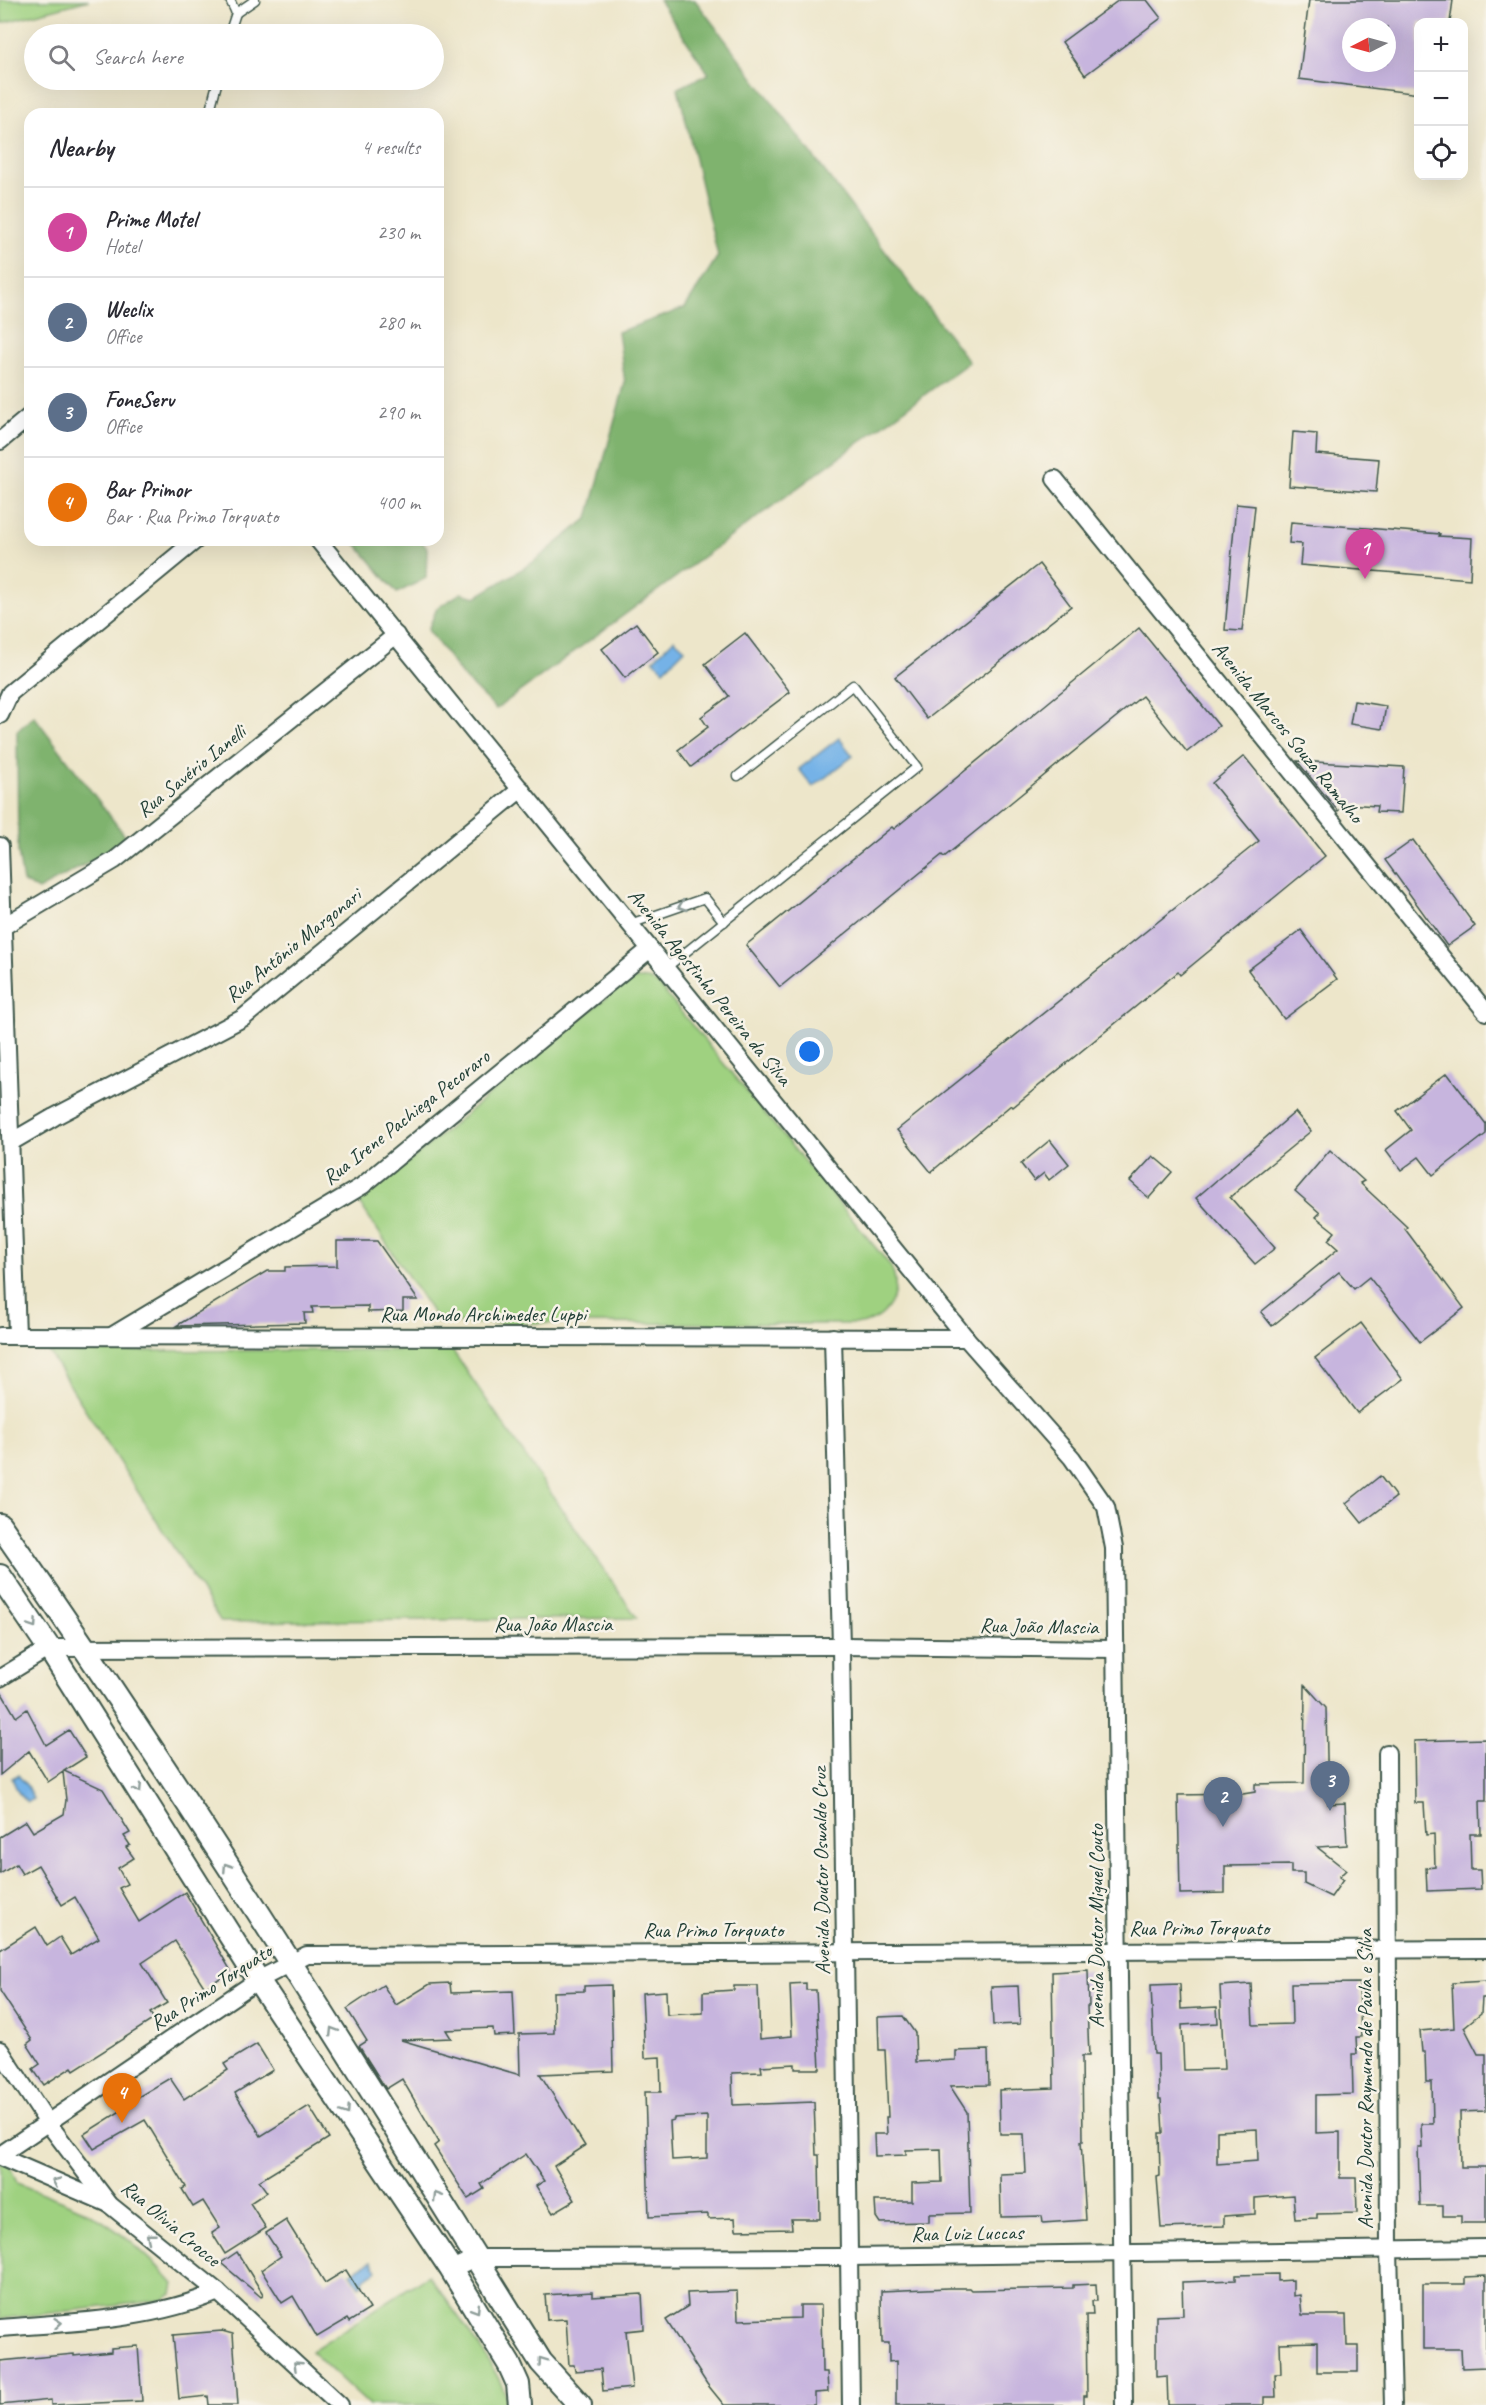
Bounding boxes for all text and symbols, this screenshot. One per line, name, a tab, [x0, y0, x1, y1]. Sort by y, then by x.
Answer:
north arrow	[1342, 18, 1396, 72]
map controls	[1414, 18, 1468, 180]
button: +	[1414, 18, 1468, 72]
search box	[24, 24, 444, 90]
icon: search	[45, 41, 78, 74]
text: Search here	[93, 43, 183, 71]
button: −	[1414, 72, 1468, 126]
button: locate	[1414, 126, 1468, 180]
text: Nearby	[48, 131, 113, 164]
text: 4 results	[361, 135, 420, 160]
text: Prime Motel	[105, 206, 197, 234]
text: 1	[63, 220, 72, 245]
text: 230 m	[377, 220, 420, 245]
text: Hotel	[105, 234, 140, 259]
text: Weclix	[105, 296, 152, 324]
text: 2	[63, 310, 72, 335]
text: 280 m	[377, 310, 420, 335]
text: Office	[105, 324, 142, 349]
text: FoneServ	[105, 386, 174, 414]
text: 3	[63, 400, 72, 425]
text: 290 m	[377, 400, 420, 425]
text: Office	[105, 414, 142, 439]
text: Bar Primor	[105, 476, 190, 504]
text: 4	[63, 490, 72, 515]
text: 400 m	[377, 490, 420, 515]
text: Bar · Rua Primo Torquato	[105, 504, 278, 529]
pin: 1	[1346, 530, 1384, 579]
street label: Avenida Marcos Souza Ramalho	[1207, 636, 1371, 830]
street label: Rua Savério Ianelli	[131, 717, 253, 823]
street label: Rua Antônio Margonari	[220, 880, 369, 1008]
street label: Avenida Agostinho Pereira da Silva	[622, 883, 799, 1092]
one-way arrow	[677, 899, 688, 912]
your location	[795, 1037, 824, 1066]
street label: Rua Irene Pachiega Pecoraro	[317, 1043, 496, 1190]
street label: Rua Mondo Archimedes Luppi	[380, 1301, 589, 1327]
street label: Rua João Mascia	[494, 1611, 614, 1637]
street label: Rua João Mascia	[979, 1612, 1100, 1640]
one-way arrow	[26, 1618, 37, 1629]
pin: 3	[1310, 1762, 1350, 1811]
street label: Avenida Doutor Oswaldo Cruz	[806, 1764, 836, 1975]
pin: 2	[1204, 1778, 1242, 1827]
one-way arrow	[130, 1783, 142, 1793]
street label: Avenida Doutor Miguel Couto	[1083, 1823, 1109, 2028]
one-way arrow	[223, 1863, 235, 1873]
street label: Rua Primo Torquato	[1129, 1915, 1272, 1941]
street label: Rua Primo Torquato	[643, 1917, 786, 1943]
street label: Avenida Doutor Raymundo de Paula e Silva	[1352, 1927, 1378, 2229]
street label: Rua Primo Torquato	[145, 1937, 279, 2036]
one-way arrow	[329, 2027, 340, 2038]
pin: 4	[102, 2074, 142, 2123]
one-way arrow	[338, 2105, 349, 2116]
street label: Rua Olivia Crocce	[116, 2174, 227, 2273]
one-way arrow	[51, 2177, 62, 2189]
one-way arrow	[433, 2192, 444, 2203]
street label: Rua Luiz Luccas	[911, 2219, 1025, 2247]
one-way arrow	[146, 2234, 157, 2245]
one-way arrow	[468, 2303, 479, 2314]
one-way arrow	[54, 2317, 63, 2330]
one-way arrow	[538, 2356, 549, 2367]
one-way arrow	[293, 2361, 304, 2372]

